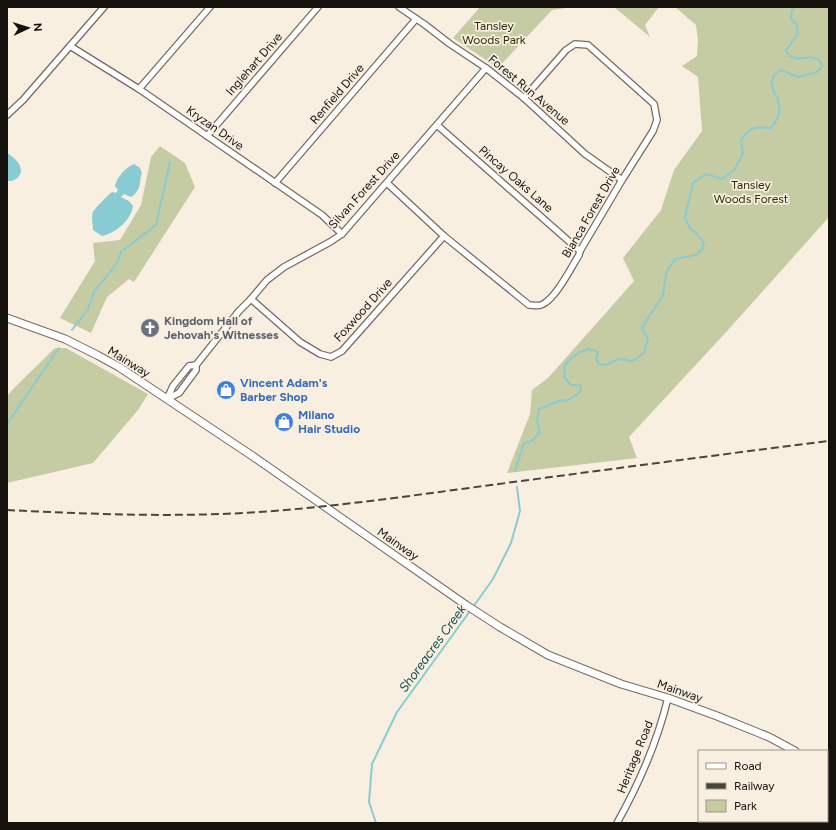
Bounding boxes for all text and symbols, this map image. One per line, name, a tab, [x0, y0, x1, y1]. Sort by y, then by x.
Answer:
north arrow	[8, 8, 48, 48]
park label: Tansley Woods Park	[462, 19, 526, 47]
text: N	[31, 23, 44, 32]
street label: Inglehart Drive	[223, 30, 285, 98]
street label: Forest Run Avenue	[486, 52, 573, 128]
street label: Renfield Drive	[307, 61, 367, 127]
street label: Kryzan Drive	[184, 103, 247, 153]
street label: Pincay Oaks Lane	[476, 143, 556, 215]
street label: Silvan Forest Drive	[325, 148, 403, 232]
street label: Bianca Forest Drive	[559, 163, 623, 260]
park label: Tansley Woods Forest	[714, 178, 789, 206]
street label: Foxwood Drive	[331, 275, 395, 344]
place label: Kingdom Hall of Jehovah's Witnesses	[164, 314, 279, 342]
church icon: Kingdom Hall of Jehovah's Witnesses	[139, 317, 161, 339]
street label: Mainway	[105, 344, 153, 381]
place label: Vincent Adam's Barber Shop	[240, 376, 328, 404]
shop icon: Vincent Adam's Barber Shop	[215, 379, 237, 401]
place label: Milano Hair Studio	[298, 408, 360, 436]
shop icon: Milano Hair Studio	[273, 411, 295, 433]
street label: Mainway	[375, 525, 422, 564]
water label: Shoreacres Creek	[396, 601, 470, 695]
street label: Mainway	[655, 677, 705, 706]
street label: Heritage Road	[614, 719, 656, 795]
legend	[698, 750, 828, 822]
text: Road	[734, 759, 762, 773]
text: Railway	[734, 779, 775, 793]
text: Park	[734, 799, 757, 813]

